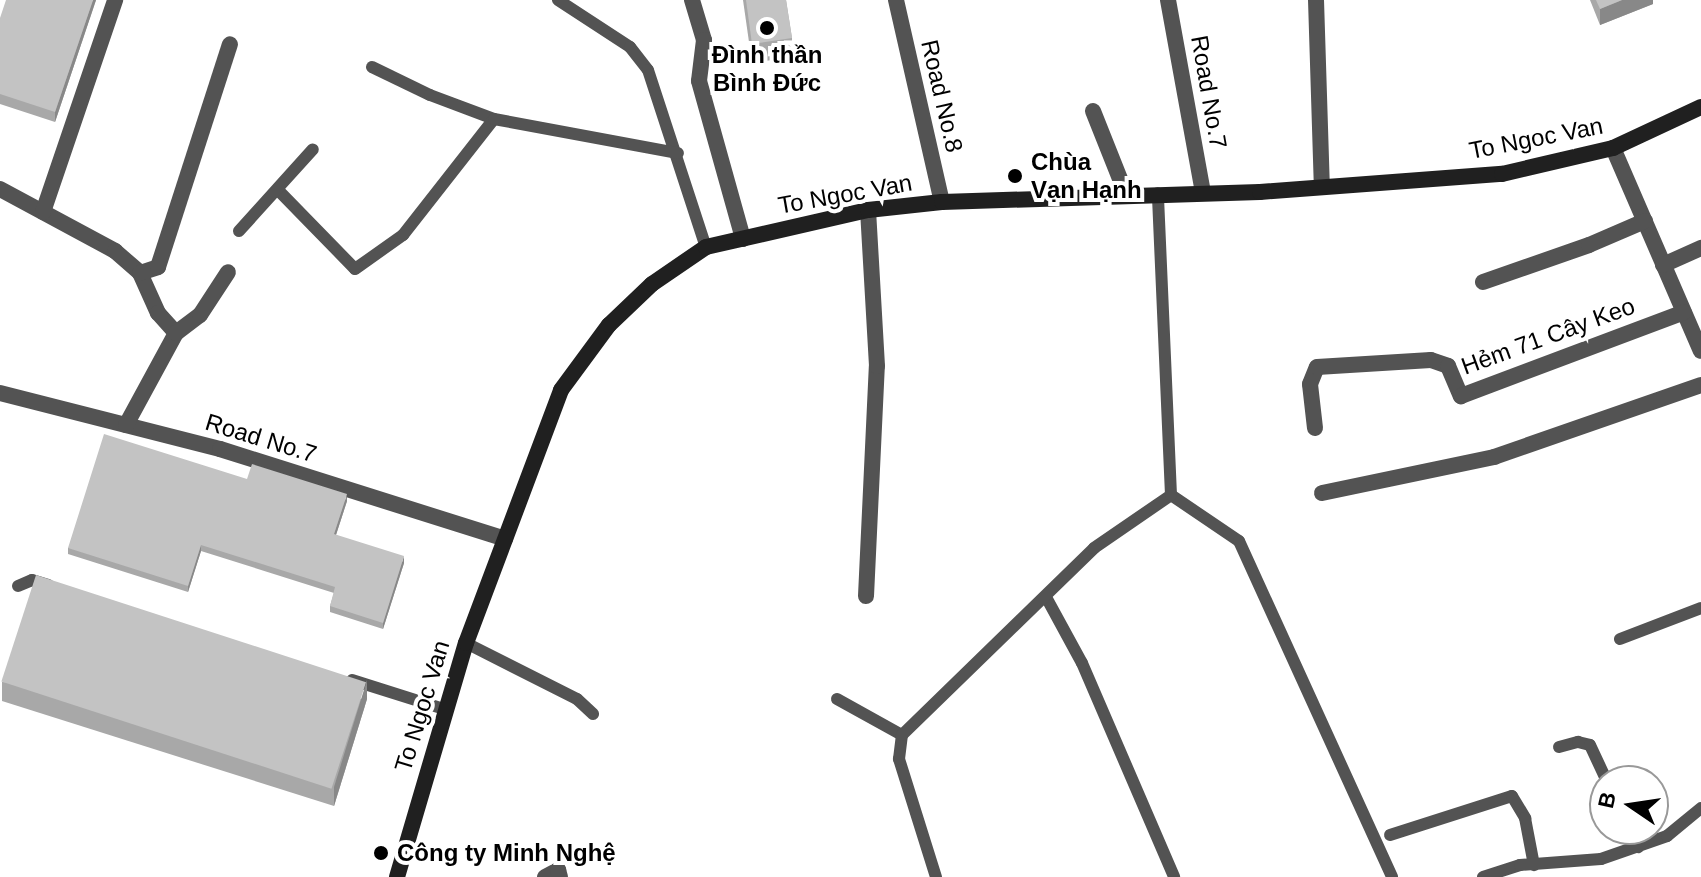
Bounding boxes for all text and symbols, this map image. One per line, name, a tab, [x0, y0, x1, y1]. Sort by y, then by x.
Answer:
marker: Đình thần Bình Đức	[758, 19, 776, 37]
street label: Road No.7	[1185, 33, 1233, 151]
street label: Road No.8	[915, 37, 969, 155]
place label: Đình thần Bình Đức	[712, 41, 822, 97]
street label: To Ngoc Van	[1467, 111, 1605, 165]
place label: Chùa Vạn Hạnh	[1031, 148, 1142, 204]
marker: Chùa Vạn Hạnh	[1006, 167, 1024, 185]
street label: To Ngoc Van	[776, 168, 914, 220]
street label: Hẻm 71 Cây Keo	[1457, 291, 1639, 381]
street label: Road No.7	[202, 407, 320, 469]
street label: To Ngoc Van	[388, 637, 456, 775]
north arrow	[1589, 765, 1669, 845]
text: B	[1593, 789, 1621, 810]
place label: Công ty Minh Nghệ	[397, 839, 616, 867]
marker: Công ty Minh Nghệ	[372, 844, 390, 862]

